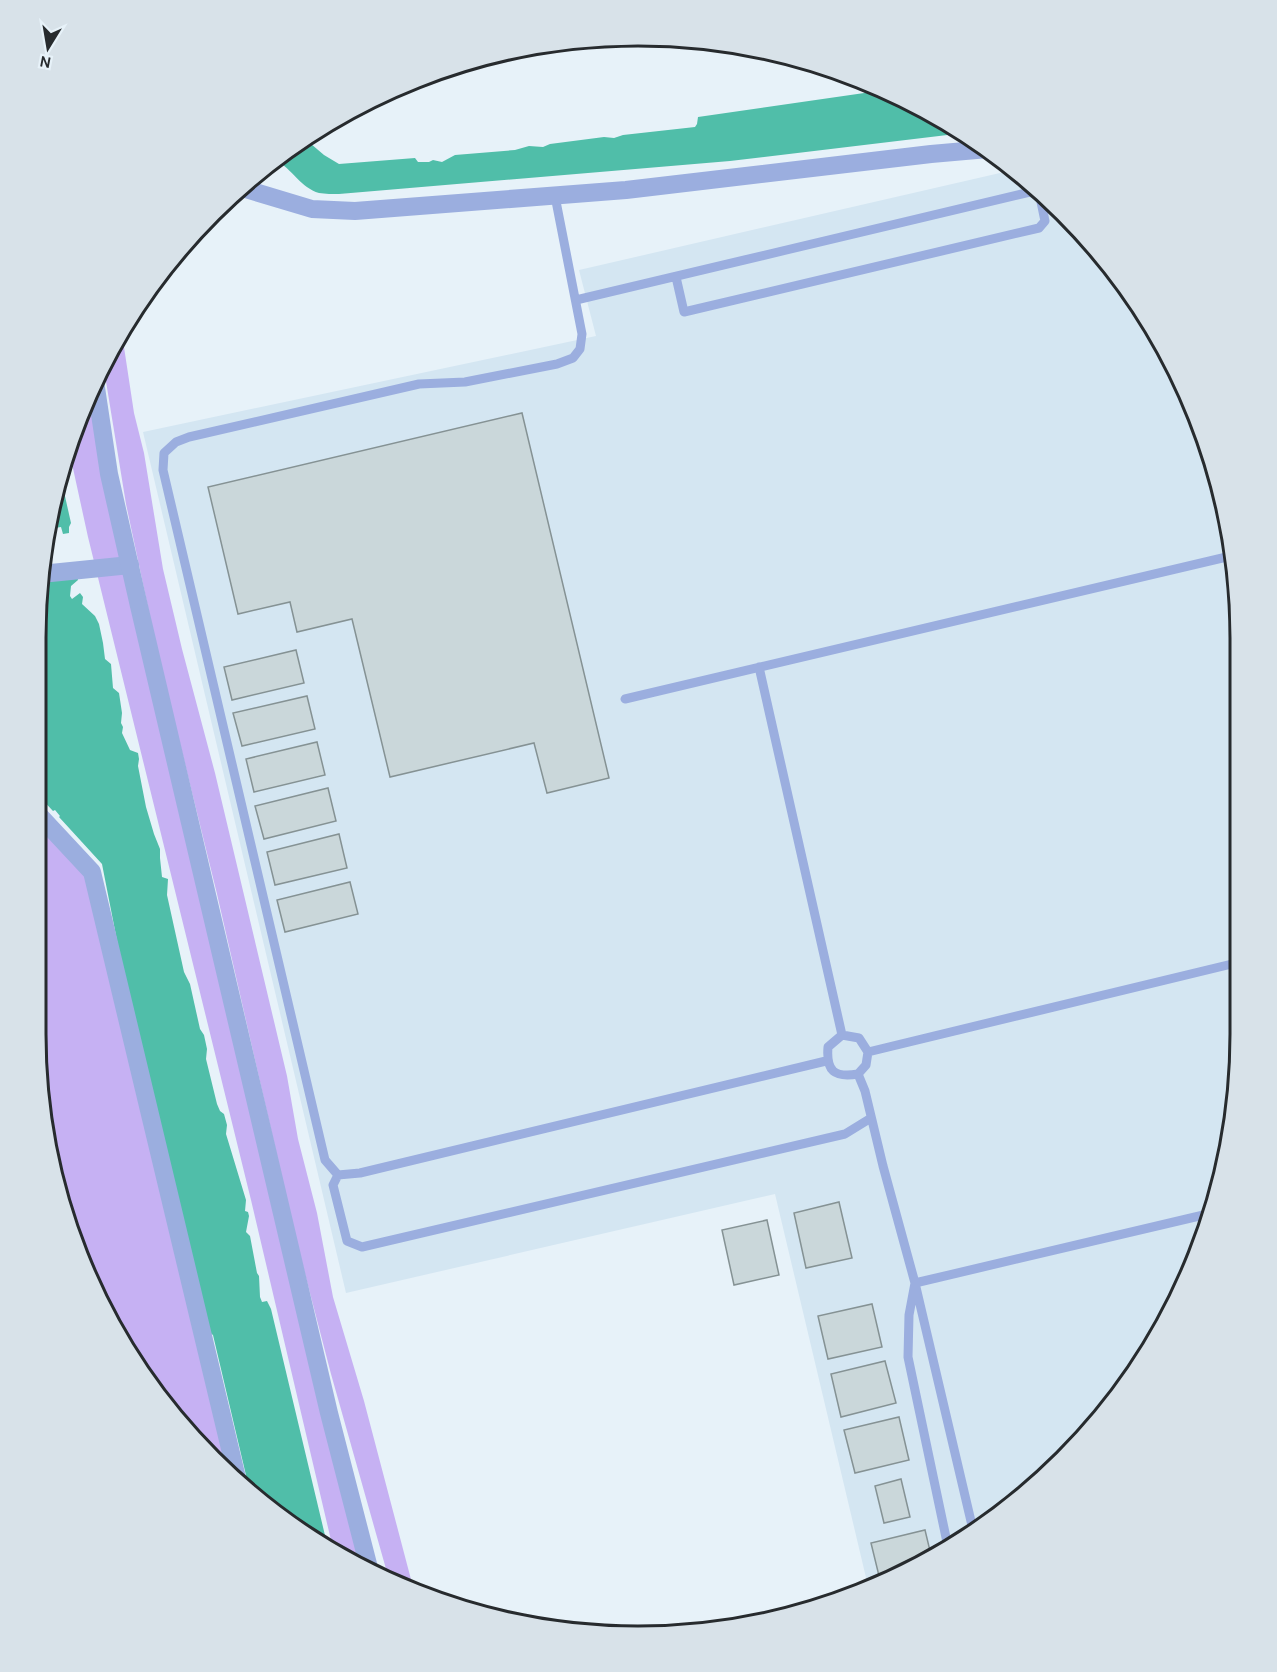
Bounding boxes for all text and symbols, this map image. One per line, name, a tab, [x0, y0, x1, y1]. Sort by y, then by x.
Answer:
north arrow	[18, 18, 78, 78]
text: N	[38, 52, 53, 73]

